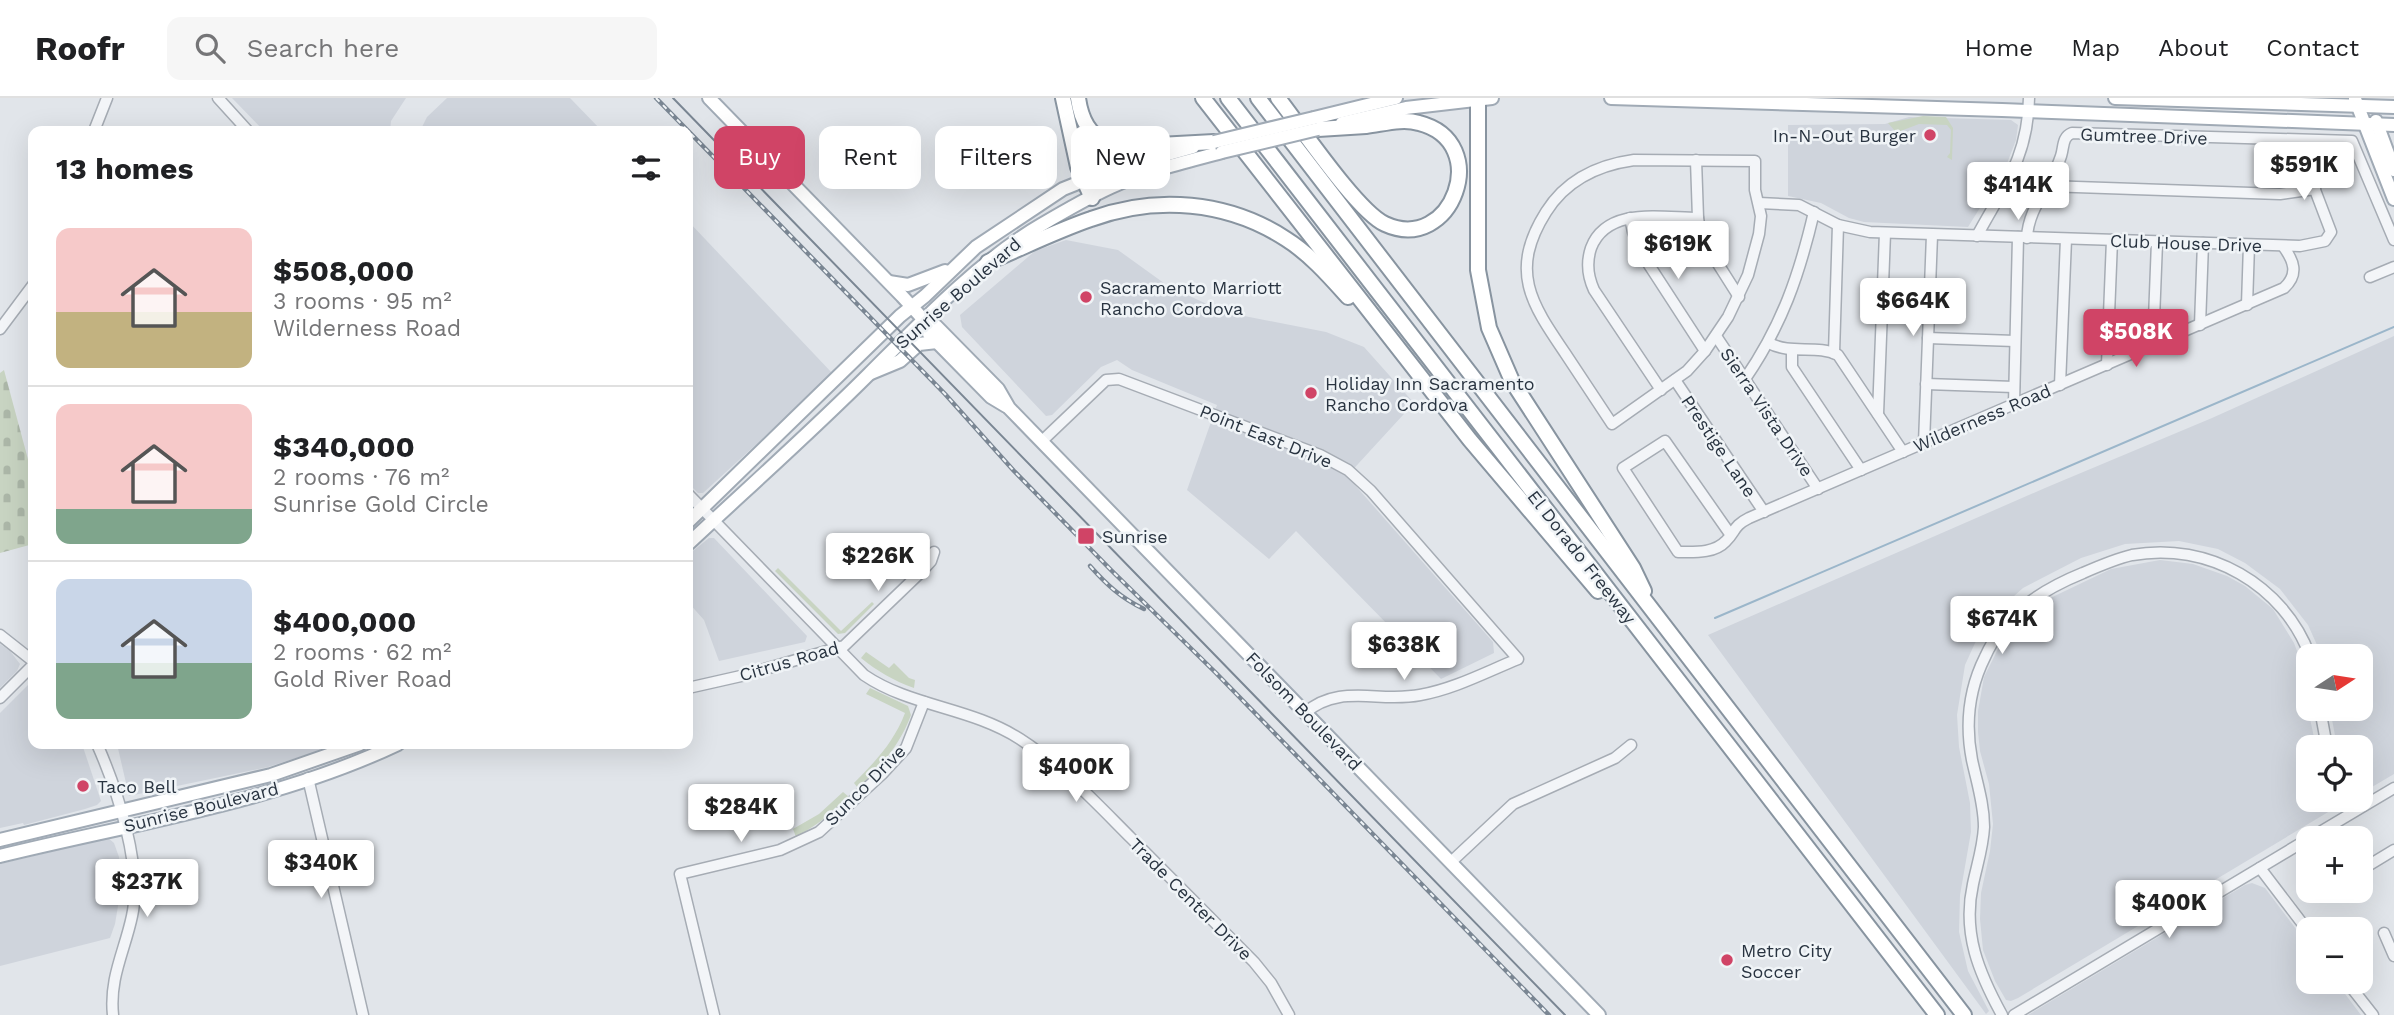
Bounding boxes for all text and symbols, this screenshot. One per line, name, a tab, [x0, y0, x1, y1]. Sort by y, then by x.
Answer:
search box	[167, 17, 657, 80]
text: Roofr	[35, 29, 125, 68]
icon: search	[191, 29, 229, 67]
text: Search here	[247, 33, 399, 63]
text: Home	[1965, 34, 2033, 62]
text: Map	[2071, 34, 2120, 62]
text: About	[2158, 34, 2228, 62]
text: Contact	[2266, 34, 2359, 62]
street label: Gumtree Drive	[2080, 123, 2208, 149]
place label: In-N-Out Burger	[1773, 125, 1916, 146]
chip: Buy	[714, 126, 805, 189]
chip: Rent	[819, 126, 921, 189]
chip: Filters	[935, 126, 1057, 189]
chip: New	[1071, 126, 1170, 189]
marker: In-N-Out Burger	[1922, 127, 1938, 143]
pin: $591K	[2255, 142, 2353, 202]
icon: filters	[627, 149, 665, 187]
text: 13 homes	[56, 151, 193, 186]
text: $591K	[2270, 151, 2338, 178]
pin: $414K	[1969, 162, 2067, 222]
text: $414K	[1983, 171, 2053, 198]
pin: $619K	[1629, 222, 1727, 281]
text: $619K	[1644, 230, 1712, 257]
street label: Club House Drive	[2110, 230, 2262, 256]
street label: Sunrise Boulevard	[891, 233, 1025, 353]
text: $508,000	[273, 253, 414, 288]
icon: home	[112, 256, 196, 340]
place label: Sacramento Marriott Rancho Cordova	[1100, 277, 1282, 319]
pin: $664K	[1864, 278, 1962, 338]
text: $664K	[1876, 287, 1950, 314]
text: 3 rooms · 95 m²	[273, 288, 452, 315]
marker: Sacramento Marriott Rancho Cordova	[1078, 289, 1094, 305]
pin: $508K	[2087, 310, 2185, 369]
text: Wilderness Road	[273, 315, 461, 342]
text: $508K	[2099, 318, 2173, 345]
street label: Sierra Vista Drive	[1716, 344, 1818, 480]
place label: Holiday Inn Sacramento Rancho Cordova	[1325, 373, 1535, 415]
street label: Wilderness Road	[1910, 380, 2054, 456]
marker: Holiday Inn Sacramento Rancho Cordova	[1303, 385, 1319, 401]
street label: Prestige Lane	[1677, 391, 1761, 501]
street label: Point East Drive	[1197, 400, 1335, 472]
text: $340,000	[273, 429, 415, 464]
icon: home	[112, 432, 196, 516]
text: 2 rooms · 76 m²	[273, 464, 449, 491]
street label: El Dorado Freeway	[1523, 486, 1641, 628]
text: Sunrise Gold Circle	[273, 491, 489, 518]
marker: Sunrise	[1076, 526, 1096, 546]
place label: Sunrise	[1102, 526, 1168, 547]
pin: $226K	[829, 533, 927, 593]
text: $226K	[842, 542, 914, 569]
pin: $674K	[1953, 596, 2051, 656]
text: $400,000	[273, 604, 416, 639]
text: $674K	[1966, 605, 2038, 632]
icon: home	[112, 607, 196, 691]
pin: $638K	[1355, 622, 1453, 682]
text: $638K	[1368, 631, 1440, 658]
street label: Citrus Road	[737, 637, 841, 685]
text: 2 rooms · 62 m²	[273, 639, 451, 666]
north arrow	[2296, 644, 2373, 721]
map controls	[2296, 644, 2373, 994]
street label: Folsom Boulevard	[1242, 647, 1366, 775]
text: Gold River Road	[273, 666, 452, 693]
button: locate	[2296, 735, 2373, 812]
street label: Sunco Drive	[820, 740, 910, 830]
pin: $400K	[1027, 744, 1125, 804]
text: $400K	[1038, 753, 1114, 780]
place label: Taco Bell	[97, 776, 177, 797]
marker: Taco Bell	[75, 778, 91, 794]
street label: Sunrise Boulevard	[121, 778, 281, 836]
pin: $284K	[692, 784, 790, 844]
text: $284K	[704, 793, 778, 820]
button: +	[2296, 826, 2373, 903]
street label: Trade Center Drive	[1126, 834, 1256, 964]
pin: $340K	[272, 840, 370, 900]
text: $340K	[284, 849, 358, 876]
pin: $237K	[98, 860, 196, 919]
text: $237K	[111, 868, 183, 895]
pin: $400K	[2120, 880, 2218, 940]
text: $400K	[2131, 889, 2207, 916]
button: −	[2296, 917, 2373, 994]
place label: Metro City Soccer	[1741, 940, 1833, 982]
marker: Metro City Soccer	[1719, 952, 1735, 968]

